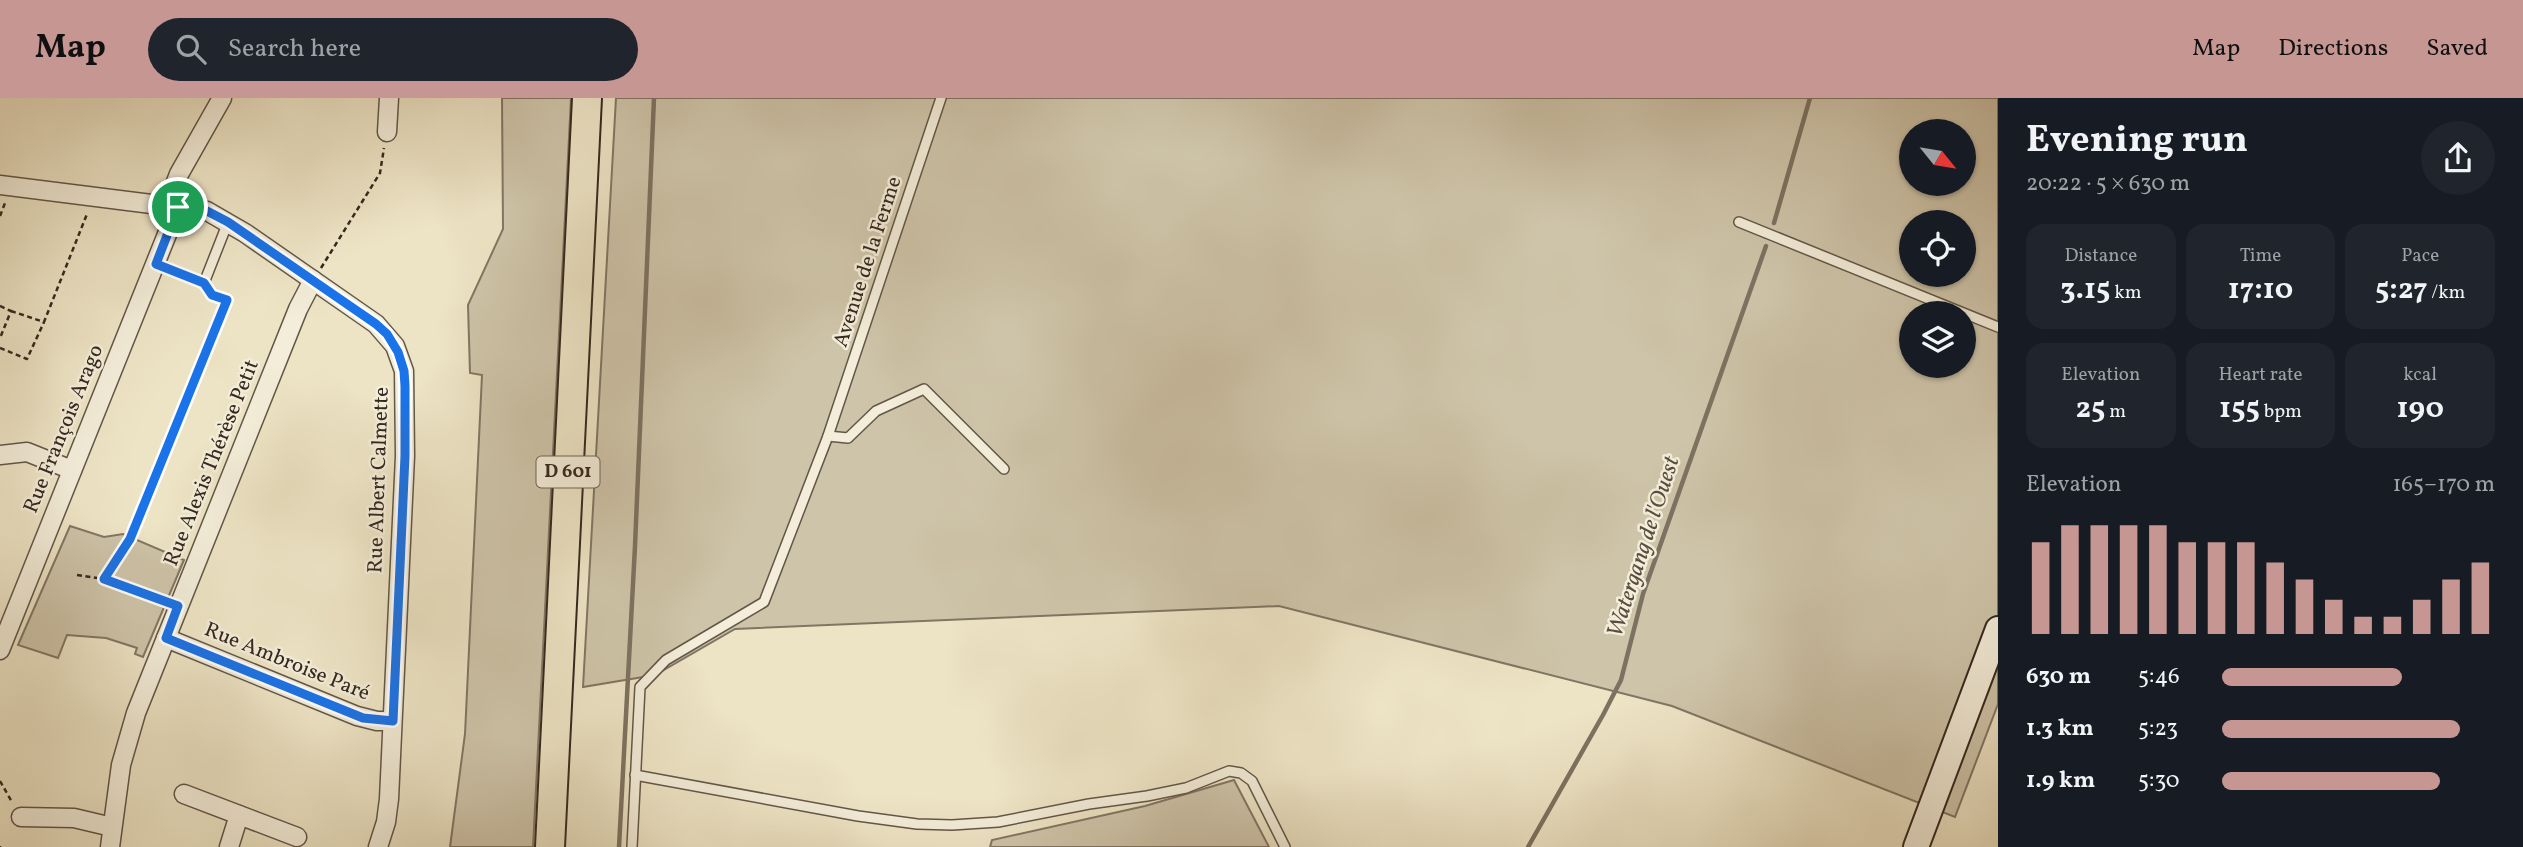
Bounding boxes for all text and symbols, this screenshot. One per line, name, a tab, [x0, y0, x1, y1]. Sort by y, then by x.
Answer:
search box	[148, 18, 638, 81]
text: Map	[35, 26, 106, 72]
icon: search	[172, 30, 210, 68]
text: Search here	[228, 31, 361, 67]
text: Map	[2192, 32, 2240, 66]
text: Directions	[2278, 32, 2388, 66]
text: Saved	[2426, 32, 2488, 66]
text: Evening run	[2026, 115, 2248, 168]
north arrow	[1899, 119, 1976, 196]
map controls	[1899, 119, 1976, 378]
button: share	[2421, 121, 2495, 195]
text: 20:22 · 5 × 630 m	[2026, 168, 2190, 200]
street label: Avenue de la Ferme	[827, 173, 909, 351]
pin	[148, 177, 208, 237]
icon: arrive	[159, 188, 197, 226]
button: locate	[1899, 210, 1976, 287]
text: Distance	[2064, 243, 2137, 269]
text: Time	[2240, 243, 2281, 269]
text: Pace	[2401, 243, 2439, 269]
text: 3.15	[2060, 269, 2110, 311]
text: 17:10	[2228, 269, 2293, 311]
text: 5:27	[2375, 269, 2427, 311]
text: km	[2110, 280, 2141, 306]
text: /km	[2427, 280, 2465, 306]
button: layers	[1899, 301, 1976, 378]
street label: Rue François Arago	[17, 340, 111, 518]
street label: Rue Alexis Thérèse Petit	[157, 355, 267, 571]
text: Elevation	[2061, 362, 2140, 388]
text: Heart rate	[2219, 362, 2302, 388]
text: kcal	[2403, 362, 2437, 388]
street label: Rue Albert Calmette	[361, 386, 397, 574]
text: 25	[2076, 388, 2106, 430]
text: 155	[2219, 388, 2260, 430]
text: 190	[2396, 388, 2444, 430]
text: m	[2106, 399, 2126, 425]
text: bpm	[2260, 399, 2302, 425]
water label: Watergang de l'Ouest	[1600, 452, 1688, 642]
road number: D 601	[536, 456, 600, 488]
text: Elevation	[2026, 469, 2122, 501]
text: 165–170 m	[2392, 469, 2495, 501]
street label: Rue Ambroise Paré	[200, 616, 374, 708]
text: 630 m	[2026, 661, 2091, 693]
text: 5:46	[2138, 661, 2180, 693]
text: 1.3 km	[2026, 713, 2094, 745]
text: 5:23	[2138, 713, 2178, 745]
text: 1.9 km	[2026, 765, 2095, 797]
text: 5:30	[2138, 765, 2180, 797]

